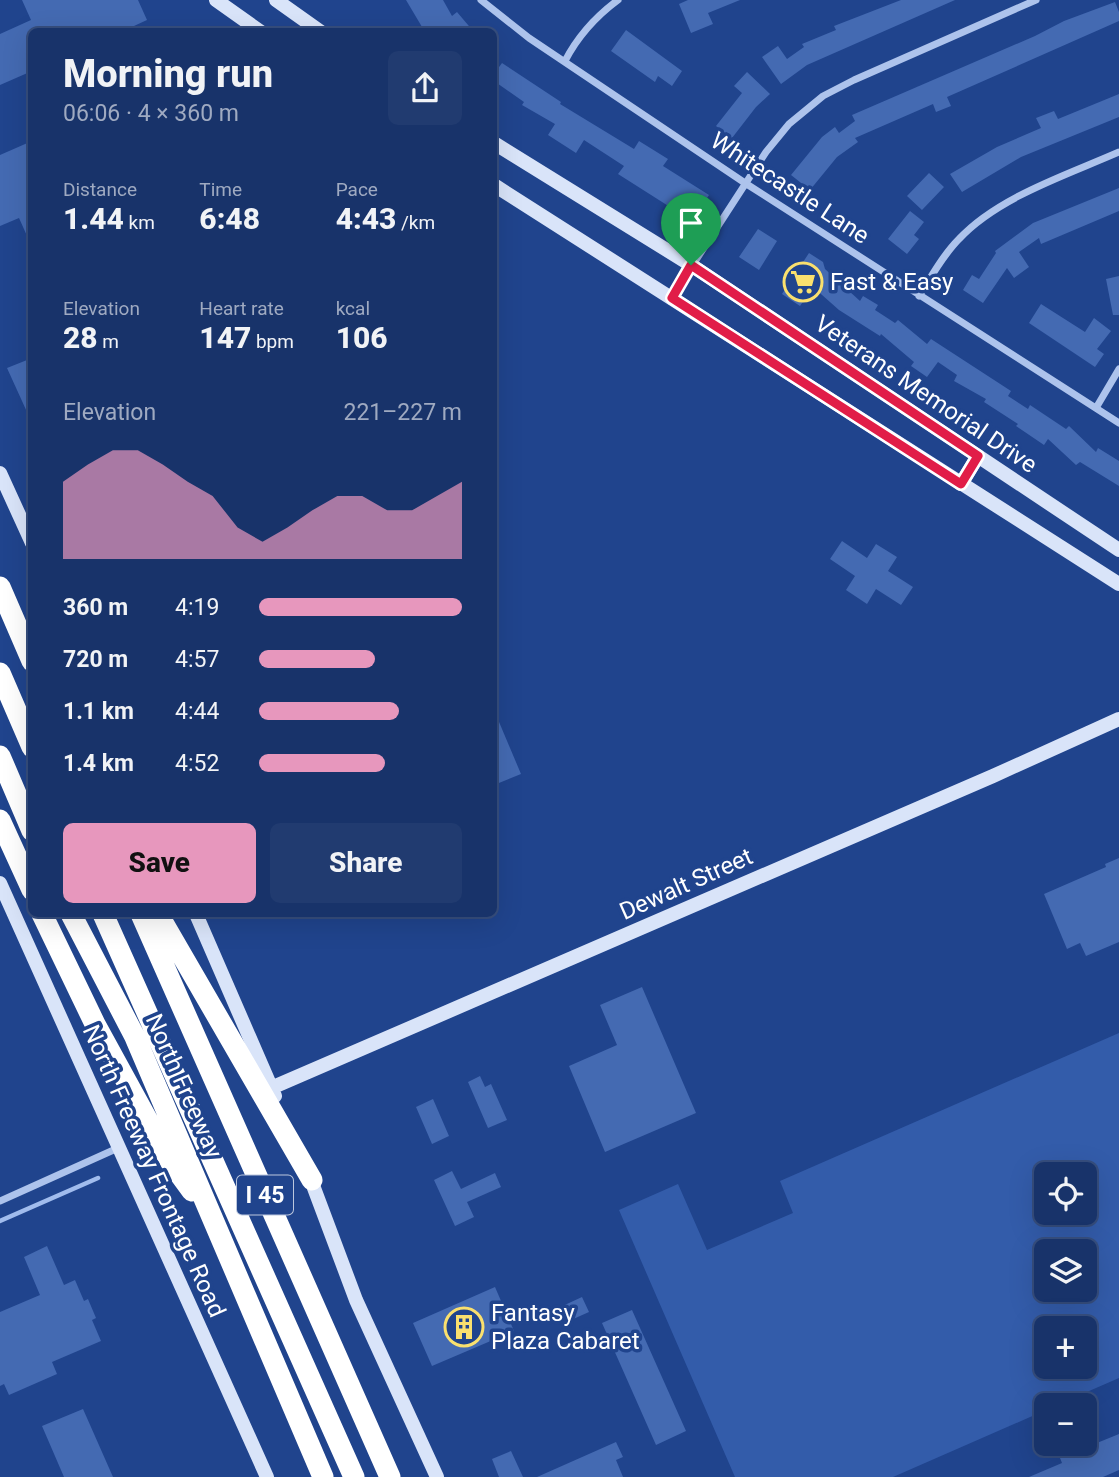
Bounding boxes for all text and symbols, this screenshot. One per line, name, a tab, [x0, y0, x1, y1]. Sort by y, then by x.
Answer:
button: share	[388, 51, 462, 125]
text: Morning run	[63, 52, 273, 96]
text: 06:06 · 4 × 360 m	[63, 100, 239, 127]
street label: Whitecastle Lane	[706, 126, 874, 250]
text: Distance	[63, 178, 137, 201]
text: Time	[199, 178, 242, 201]
text: Pace	[336, 178, 378, 201]
pin	[661, 193, 721, 265]
text: 1.44	[63, 201, 124, 236]
text: 6:48	[199, 201, 260, 236]
text: 4:43	[336, 201, 396, 236]
icon: arrive	[672, 204, 710, 242]
text: km	[124, 211, 155, 234]
text: /km	[396, 211, 435, 234]
supermarket icon: Fast & Easy	[782, 261, 824, 303]
place label: Fast & Easy	[830, 268, 954, 296]
text: Elevation	[63, 297, 140, 320]
text: Heart rate	[199, 297, 284, 320]
text: kcal	[336, 297, 370, 320]
street label: Veterans Memorial Drive	[810, 309, 1042, 479]
text: 28	[63, 320, 98, 355]
text: 147	[199, 320, 251, 355]
text: 106	[336, 320, 388, 355]
text: m	[98, 330, 119, 353]
text: bpm	[251, 330, 294, 353]
text: Elevation	[63, 399, 156, 426]
text: 221–227 m	[343, 399, 462, 426]
text: 360 m	[63, 594, 128, 621]
text: 4:19	[175, 594, 219, 621]
text: 720 m	[63, 646, 128, 673]
text: 4:57	[175, 646, 219, 673]
text: 1.1 km	[63, 698, 134, 725]
text: 4:44	[175, 698, 219, 725]
text: 1.4 km	[63, 750, 134, 777]
text: 4:52	[175, 750, 219, 777]
button: Save	[63, 823, 256, 903]
button: Share	[270, 823, 462, 903]
street label: Dewalt Street	[615, 842, 757, 926]
street label: North Freeway	[140, 1009, 229, 1163]
street label: North Freeway Frontage Road	[77, 1020, 231, 1322]
map controls	[1034, 1162, 1097, 1456]
button: locate	[1034, 1162, 1097, 1225]
road number: I 45	[237, 1176, 293, 1214]
button: layers	[1034, 1239, 1097, 1302]
place label: Fantasy Plaza Cabaret	[491, 1299, 640, 1355]
building icon: Fantasy Plaza Cabaret	[443, 1306, 485, 1348]
button: +	[1034, 1316, 1097, 1379]
button: −	[1034, 1393, 1097, 1456]

